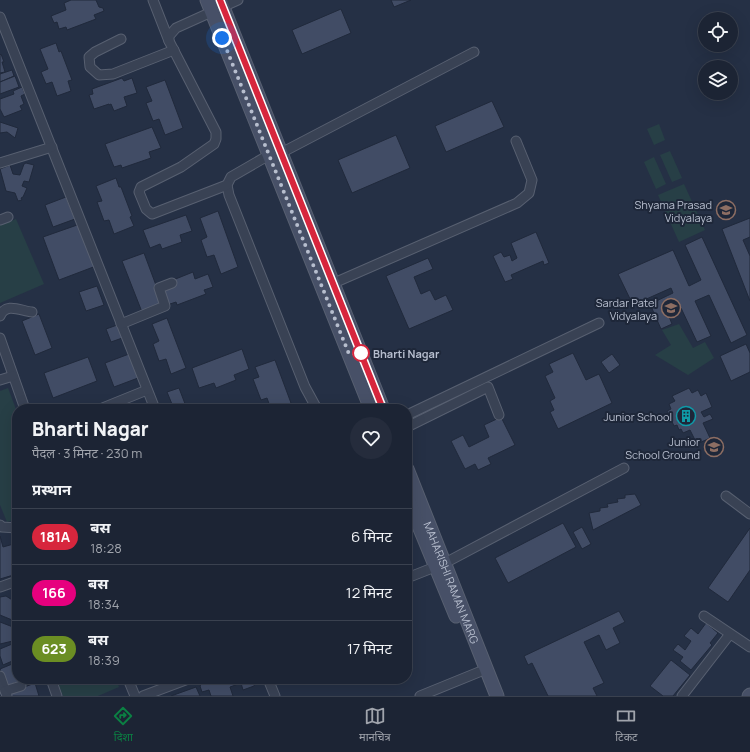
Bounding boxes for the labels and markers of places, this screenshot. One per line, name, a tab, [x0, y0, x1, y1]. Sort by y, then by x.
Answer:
place label: Shyama Prasad Vidyalaya	[634, 197, 712, 225]
school or university icon: Shyama Prasad Vidyalaya	[715, 199, 737, 221]
place label: Sardar Patel Vidyalaya	[596, 295, 657, 323]
school or university icon: Sardar Patel Vidyalaya	[660, 297, 682, 319]
marker: Bharti Nagar	[352, 344, 370, 362]
place label: Bharti Nagar	[373, 346, 440, 361]
building icon: Junior School	[675, 405, 697, 427]
place label: Junior School	[604, 409, 672, 424]
place label: Junior School Ground	[625, 434, 700, 462]
school or university icon: Junior School Ground	[703, 436, 725, 458]

